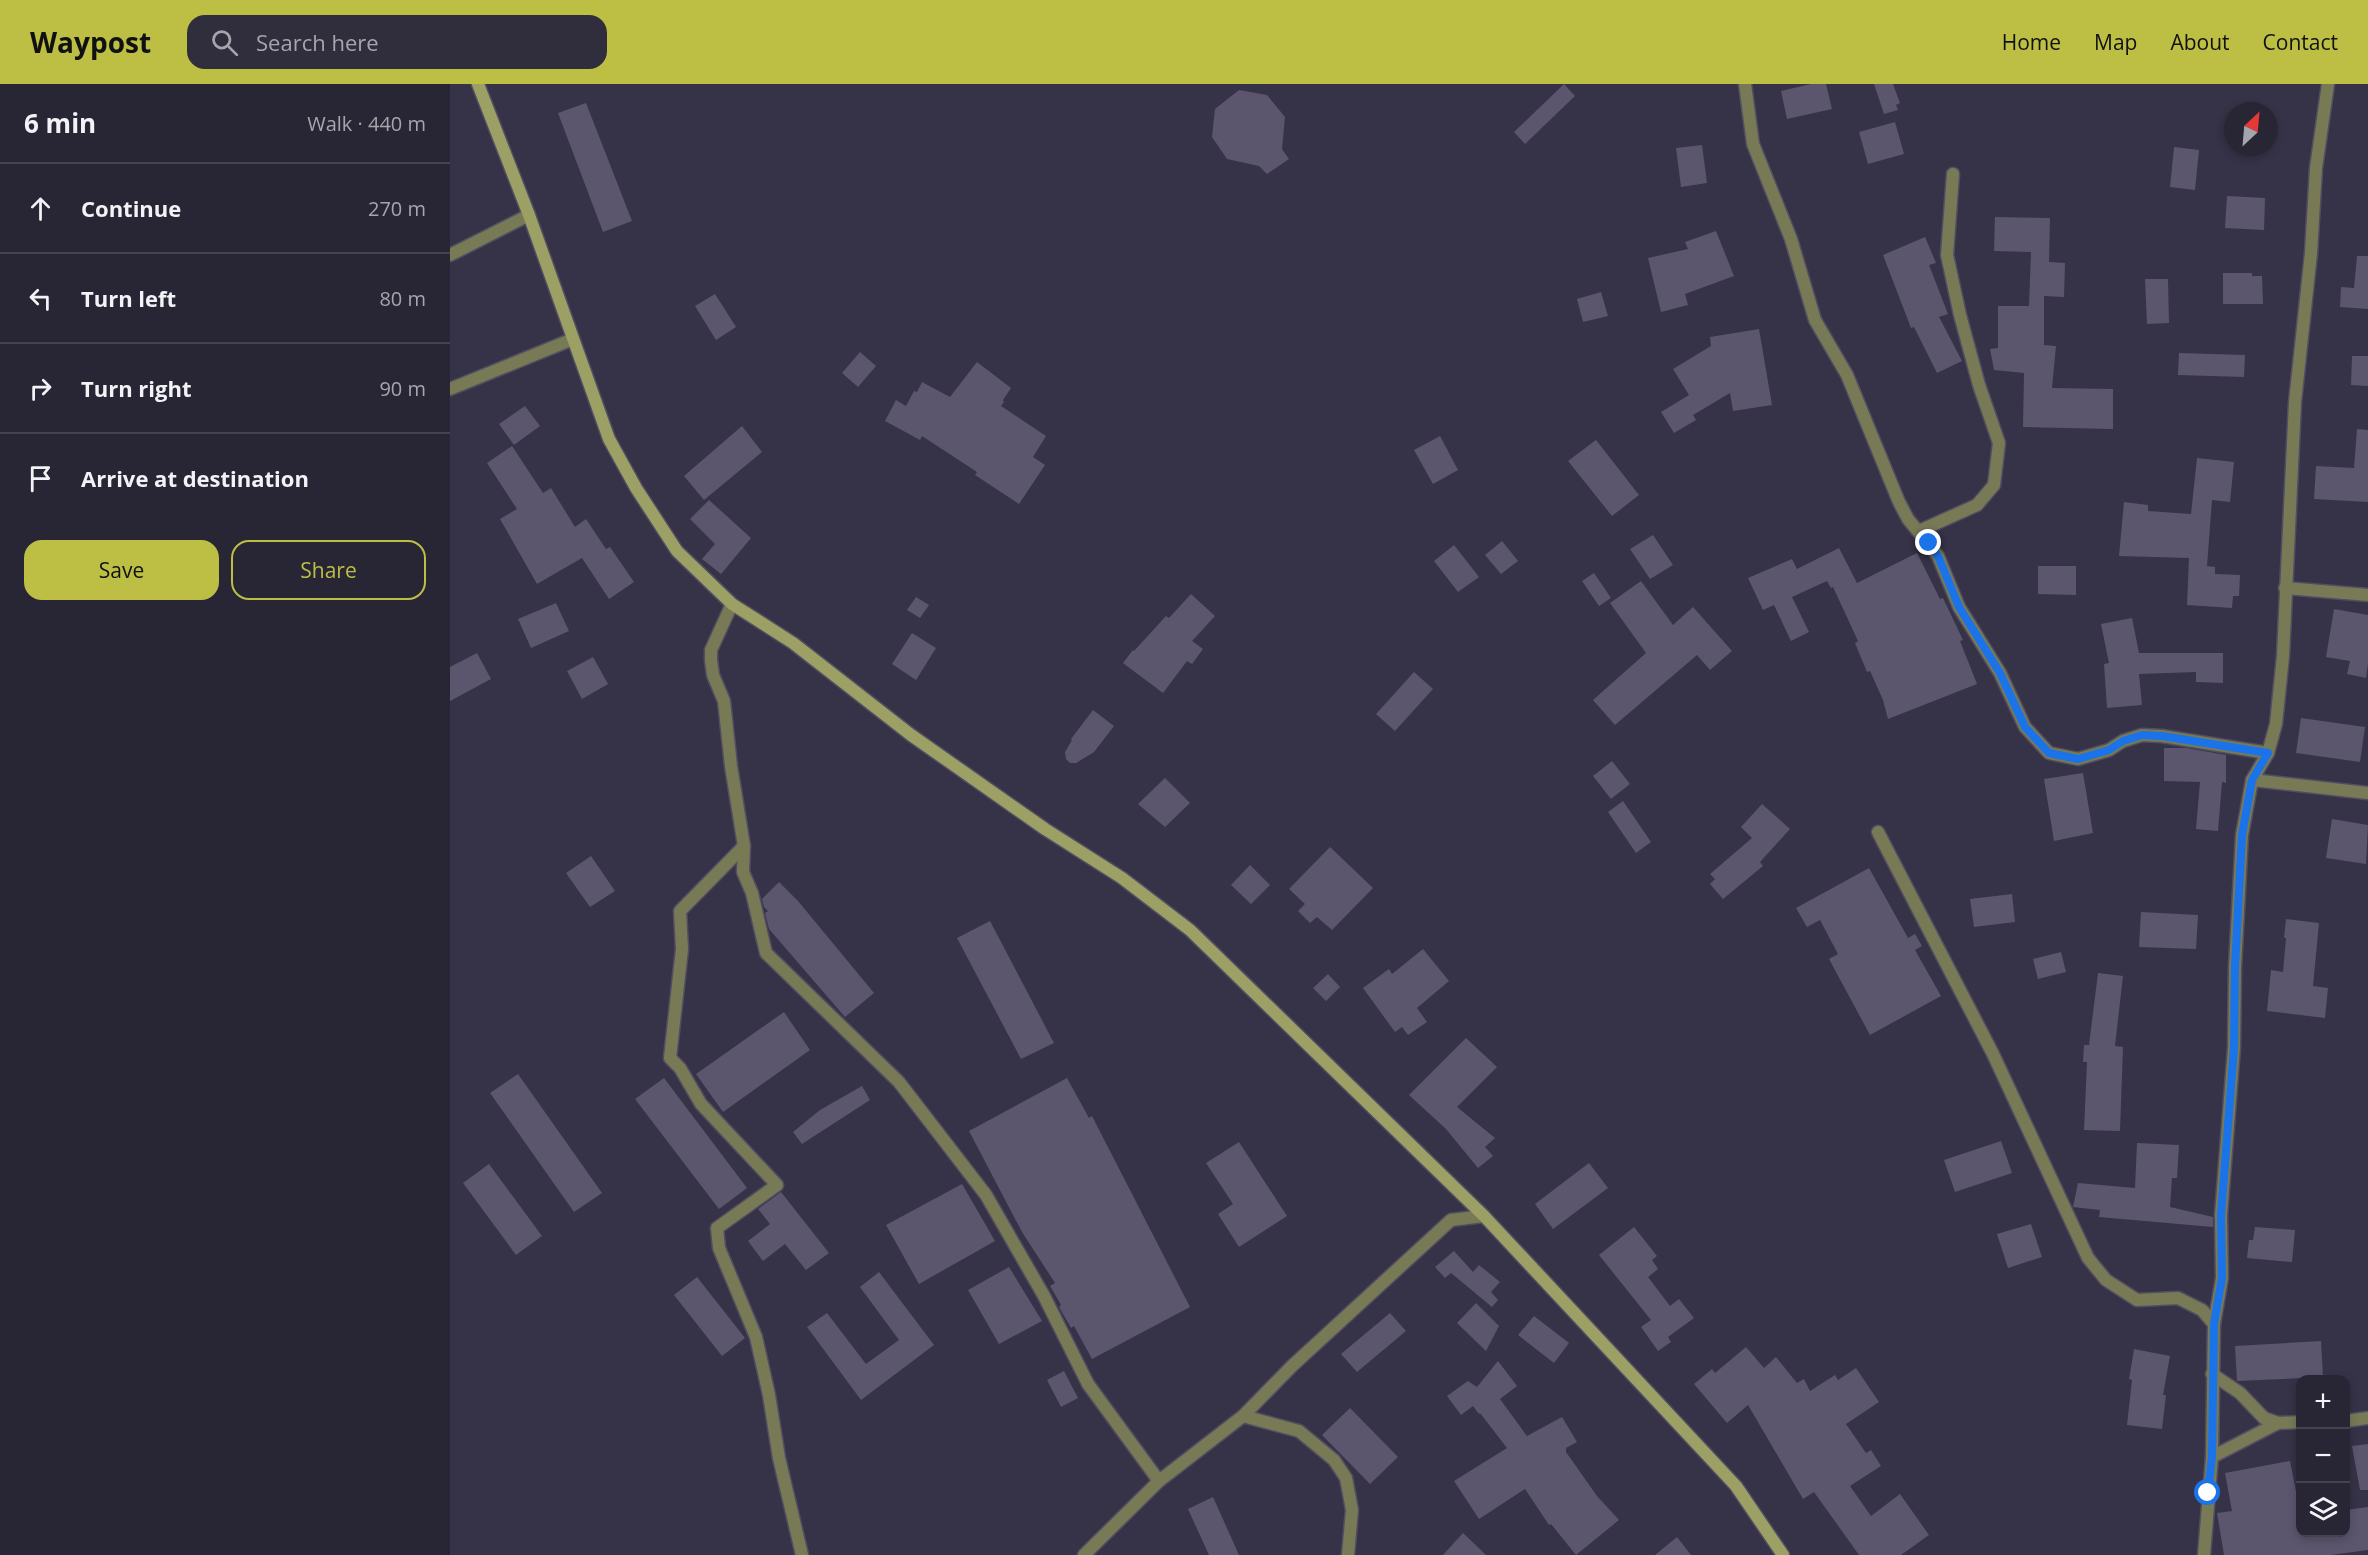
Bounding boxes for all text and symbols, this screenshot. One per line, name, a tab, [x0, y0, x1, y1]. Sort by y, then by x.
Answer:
search box	[187, 15, 607, 69]
text: Waypost	[30, 23, 151, 61]
icon: search	[208, 26, 241, 59]
text: Search here	[256, 27, 379, 57]
text: Home	[2002, 28, 2061, 56]
text: Map	[2094, 28, 2137, 56]
text: About	[2170, 28, 2230, 56]
text: Contact	[2263, 28, 2338, 56]
north arrow	[2224, 102, 2278, 156]
text: 6 min	[24, 105, 96, 141]
text: Walk · 440 m	[307, 110, 426, 137]
icon: ahead	[24, 192, 57, 225]
text: Continue	[81, 193, 181, 223]
text: 270 m	[368, 195, 426, 222]
icon: left	[24, 282, 57, 315]
text: Turn left	[81, 283, 176, 313]
text: 80 m	[379, 285, 426, 312]
icon: right	[24, 372, 57, 405]
text: Turn right	[81, 373, 192, 403]
text: 90 m	[379, 375, 426, 402]
icon: arrive	[24, 462, 57, 495]
text: Arrive at destination	[81, 463, 309, 493]
route end	[1915, 529, 1941, 555]
button: Save	[24, 540, 219, 600]
button: Share	[231, 540, 426, 600]
map controls	[2296, 1375, 2350, 1537]
button: +	[2296, 1375, 2350, 1429]
button: −	[2296, 1429, 2350, 1483]
route start	[2194, 1479, 2220, 1505]
button: layers	[2296, 1483, 2350, 1537]

